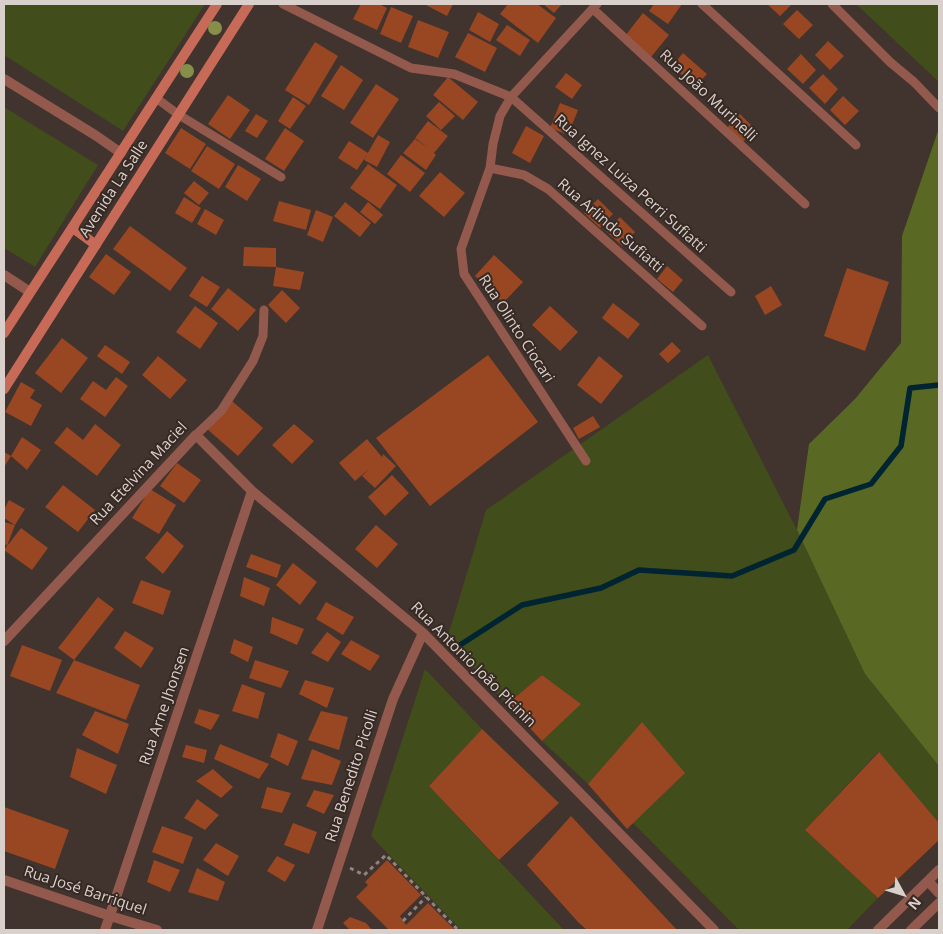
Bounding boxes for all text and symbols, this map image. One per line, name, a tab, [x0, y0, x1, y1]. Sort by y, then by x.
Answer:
street label: Rua João Murinelli	[656, 46, 760, 146]
street label: Rua Ignez Luiza Perri Sufiatti	[550, 111, 710, 257]
street label: Avenida La Salle	[76, 137, 152, 241]
street label: Rua Arlindo Sufiatti	[553, 175, 667, 277]
street label: Rua Olinto Ciocari	[474, 272, 558, 386]
street label: Rua Etelvina Maciel	[87, 419, 191, 529]
street label: Rua Antonio João Picinin	[407, 599, 539, 731]
street label: Rua Arne Jhonsen	[136, 644, 194, 768]
street label: Rua Benedito Picolli	[322, 708, 382, 844]
street label: Rua José Barriquel	[21, 863, 149, 919]
north arrow	[878, 869, 928, 919]
text: N	[904, 893, 926, 914]

